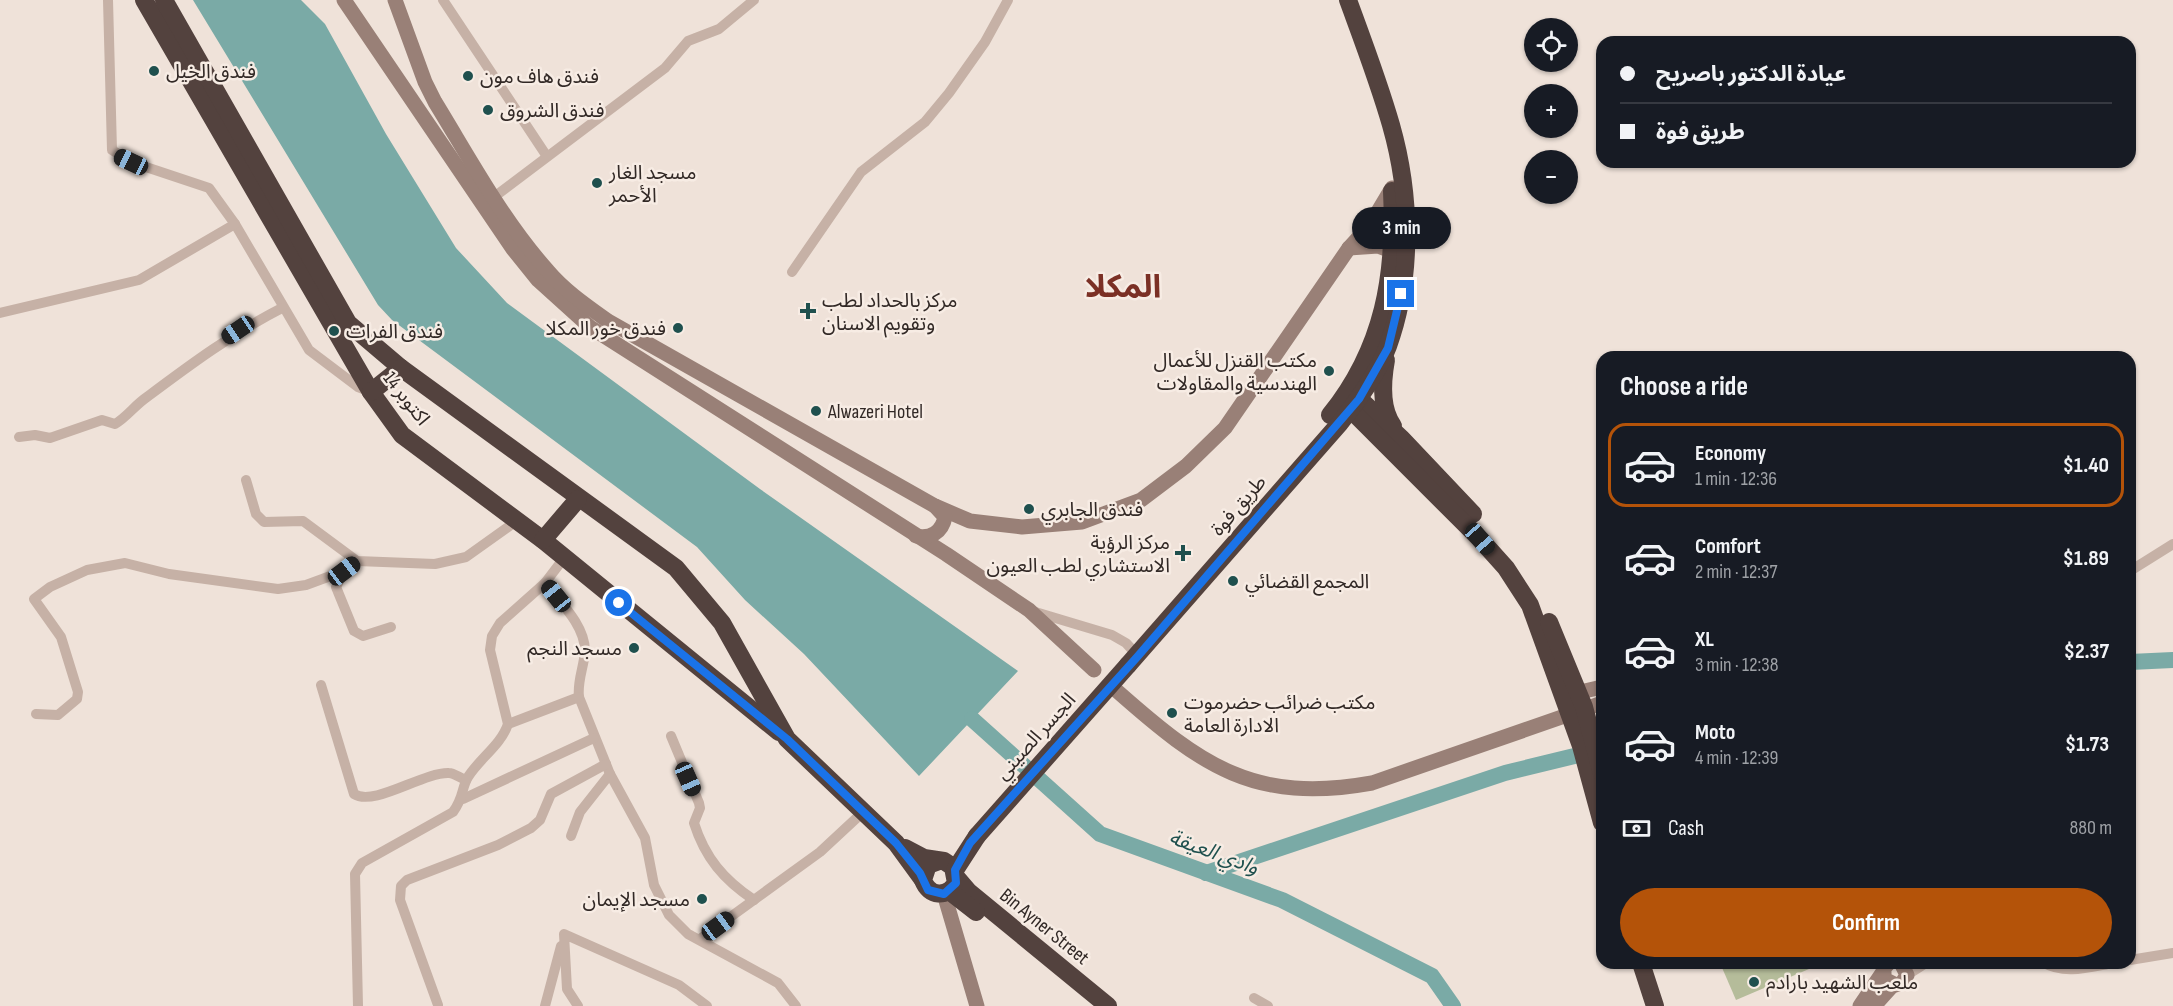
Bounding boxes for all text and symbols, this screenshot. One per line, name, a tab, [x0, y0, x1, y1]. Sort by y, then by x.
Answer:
map controls	[1524, 18, 1578, 204]
button: locate	[1524, 18, 1578, 72]
place label: فندق الخيل	[166, 60, 256, 84]
text: عيادة الدكتور باصريح	[1656, 61, 1846, 88]
marker: فندق الخيل	[147, 64, 161, 78]
place label: فندق هاف مون	[480, 65, 599, 89]
marker: فندق هاف مون	[461, 69, 475, 83]
button: +	[1524, 84, 1578, 138]
place label: فندق الشروق	[500, 99, 604, 123]
marker: فندق الشروق	[481, 103, 495, 117]
text: طريق فوة	[1656, 119, 1745, 146]
car	[111, 146, 151, 178]
button: −	[1524, 150, 1578, 204]
place label: مسجد الغار الأحمر	[608, 161, 697, 208]
marker: مسجد الغار الأحمر	[590, 176, 604, 190]
callout: 3 min	[1352, 207, 1450, 249]
text: 3 min	[1382, 216, 1421, 240]
district label: المكلا	[1085, 268, 1161, 307]
route end	[1387, 280, 1414, 307]
place label: مركز بالحداد لطب وتقويم الاسنان	[822, 289, 957, 338]
marker: مركز بالحداد لطب وتقويم الاسنان	[799, 302, 817, 320]
car	[218, 312, 258, 348]
place label: فندق خور المكلا	[546, 317, 666, 341]
place label: فندق الفرات	[346, 320, 443, 344]
marker: فندق خور المكلا	[671, 321, 685, 335]
marker: فندق الفرات	[327, 324, 341, 338]
place label: مكتب القنزل للأعمال الهندسية والمقاولات	[1154, 349, 1317, 396]
marker: مكتب القنزل للأعمال الهندسية والمقاولات	[1322, 364, 1336, 378]
street label: 14 اكتوبر	[378, 367, 435, 430]
text: Choose a ride	[1620, 371, 1748, 403]
place label: Alwazeri Hotel	[827, 400, 923, 424]
marker: Alwazeri Hotel	[809, 404, 823, 418]
icon: car	[1623, 438, 1677, 492]
text: Economy	[1695, 440, 1766, 467]
text: $1.40	[2063, 452, 2109, 479]
text: 1 min · 12:36	[1695, 467, 1777, 491]
street label: طريق فوة	[1206, 470, 1272, 541]
place label: فندق الجابري	[1041, 498, 1143, 525]
marker: فندق الجابري	[1022, 502, 1036, 516]
car	[1461, 520, 1499, 558]
place label: مركز الرؤية الاستشاري لطب العيون	[987, 531, 1170, 581]
icon: car	[1623, 531, 1677, 585]
text: Comfort	[1695, 533, 1761, 560]
marker: مركز الرؤية الاستشاري لطب العيون	[1174, 544, 1192, 562]
text: $1.89	[2063, 545, 2109, 572]
car	[324, 553, 364, 589]
text: 2 min · 12:37	[1695, 560, 1778, 584]
place label: المجمع القضائي	[1245, 570, 1369, 597]
marker: المجمع القضائي	[1226, 574, 1240, 588]
car	[538, 576, 574, 616]
route start	[605, 589, 632, 616]
icon: car	[1623, 624, 1677, 678]
text: XL	[1695, 626, 1714, 653]
place label: مسجد النجم	[527, 637, 622, 663]
text: $2.37	[2064, 638, 2109, 665]
marker: مسجد النجم	[627, 641, 641, 655]
text: 3 min · 12:38	[1695, 653, 1778, 677]
street label: الجسر الصيني	[990, 688, 1083, 787]
place label: مكتب ضرائب حضرموت الادارة العامة	[1184, 691, 1376, 738]
marker: مكتب ضرائب حضرموت الادارة العامة	[1165, 706, 1179, 720]
icon: car	[1623, 717, 1677, 771]
text: Moto	[1695, 719, 1735, 746]
text: $1.73	[2065, 731, 2109, 758]
text: 4 min · 12:39	[1695, 746, 1778, 770]
car	[672, 759, 704, 799]
icon: cash	[1620, 812, 1653, 845]
text: Cash	[1668, 815, 1704, 842]
text: 880 m	[2070, 816, 2112, 840]
water label: وادي العيقة	[1165, 825, 1262, 883]
street label: Bin Ayner Street	[995, 883, 1094, 970]
place label: مسجد الإيمان	[582, 888, 690, 912]
button: Confirm	[1620, 888, 2112, 957]
marker: مسجد الإيمان	[695, 892, 709, 906]
car	[698, 908, 738, 944]
place label: ملعب الشهيد بارادم	[1766, 971, 1918, 997]
marker: ملعب الشهيد بارادم	[1747, 975, 1761, 989]

